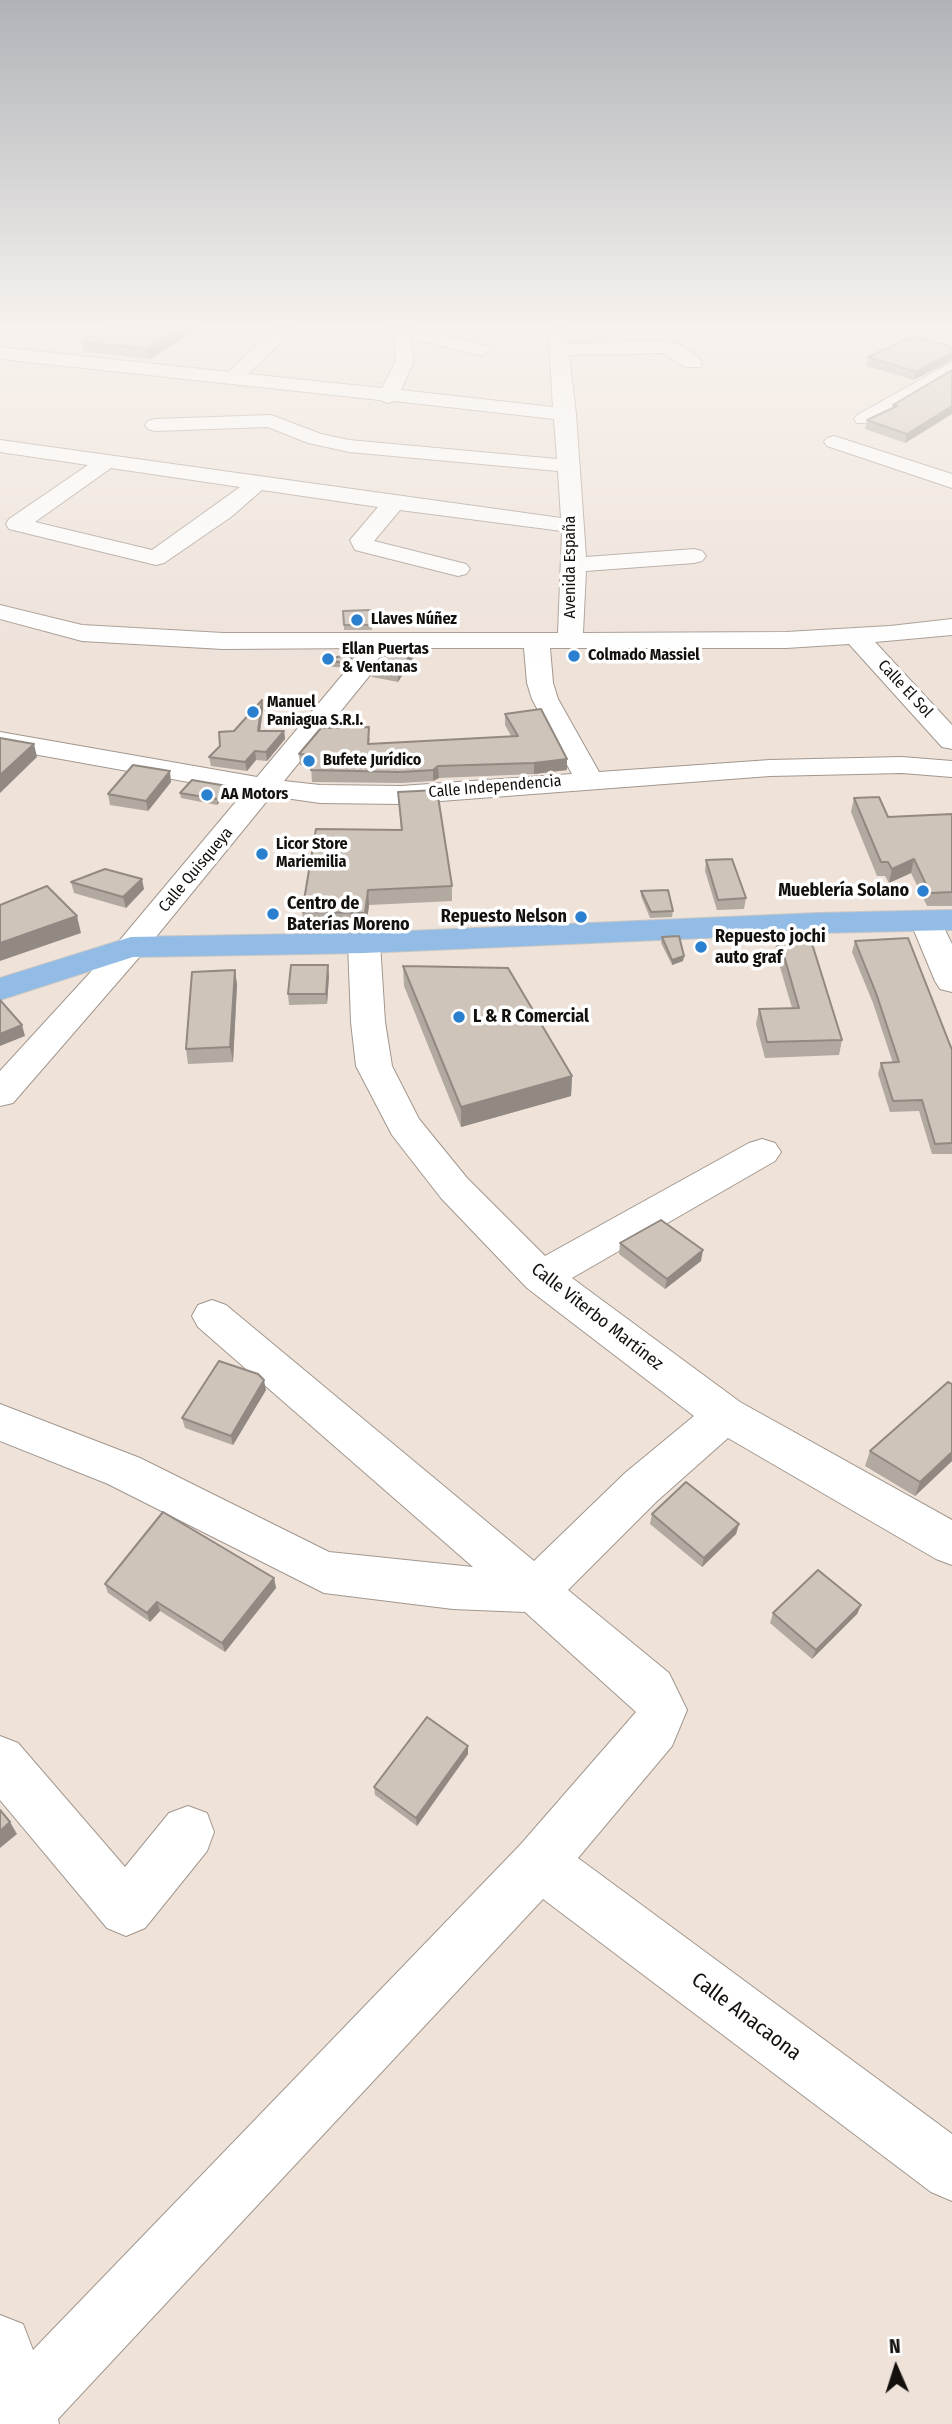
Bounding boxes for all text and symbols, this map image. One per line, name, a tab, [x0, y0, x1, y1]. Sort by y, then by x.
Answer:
street label: Avenida España	[561, 516, 581, 618]
place label: Llaves Núñez	[371, 610, 457, 630]
marker: Llaves Núñez	[349, 612, 365, 628]
place label: Ellan Puertas & Ventanas	[342, 640, 429, 678]
place label: Colmado Massiel	[588, 646, 700, 666]
marker: Colmado Massiel	[566, 648, 582, 664]
marker: Ellan Puertas & Ventanas	[320, 651, 336, 667]
street label: Calle El Sol	[874, 656, 936, 722]
place label: Manuel Paniagua S.R.I.	[267, 693, 363, 731]
marker: Manuel Paniagua S.R.I.	[245, 704, 261, 720]
place label: Bufete Jurídico	[323, 751, 421, 771]
marker: Bufete Jurídico	[301, 753, 317, 769]
street label: Calle Independencia	[428, 772, 562, 802]
place label: AA Motors	[221, 785, 288, 805]
marker: AA Motors	[199, 787, 215, 803]
street label: Calle Quisqueya	[155, 824, 237, 916]
place label: Licor Store Mariemilia	[276, 835, 348, 873]
marker: Licor Store Mariemilia	[254, 846, 270, 862]
place label: Mueblería Solano	[778, 880, 909, 902]
marker: Mueblería Solano	[915, 883, 931, 899]
place label: Centro de Baterías Moreno	[287, 893, 410, 936]
marker: Centro de Baterías Moreno	[265, 906, 281, 922]
place label: Repuesto Nelson	[441, 906, 567, 928]
marker: Repuesto Nelson	[573, 909, 589, 925]
place label: Repuesto jochi auto graf	[715, 926, 826, 968]
marker: Repuesto jochi auto graf	[693, 939, 709, 955]
place label: L & R Comercial	[473, 1006, 589, 1028]
marker: L & R Comercial	[451, 1009, 467, 1025]
street label: Calle Viterbo Martínez	[527, 1259, 667, 1375]
street label: Calle Anacaona	[686, 1968, 806, 2066]
north arrow	[861, 2333, 931, 2403]
text: N	[889, 2335, 901, 2358]

